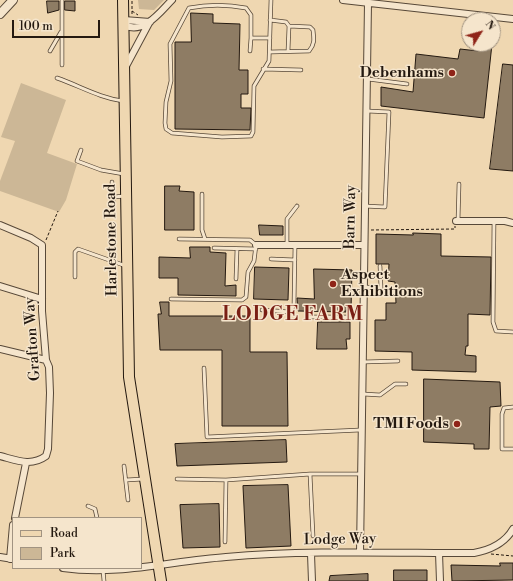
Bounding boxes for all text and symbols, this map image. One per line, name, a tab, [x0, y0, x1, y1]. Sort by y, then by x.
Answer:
scale bar	[14, 12, 102, 38]
north arrow	[461, 12, 501, 52]
text: N	[482, 18, 498, 33]
text: 100 m	[19, 19, 53, 34]
place label: Debenhams	[360, 64, 444, 82]
marker: Debenhams	[447, 68, 457, 78]
street label: Harlestone Road	[102, 184, 122, 296]
street label: Barn Way	[341, 185, 361, 249]
place label: Aspect Exhibitions	[341, 266, 423, 301]
marker: Aspect Exhibitions	[328, 279, 338, 289]
street label: Grafton Way	[21, 296, 45, 382]
district label: LODGE FARM	[222, 304, 364, 326]
place label: TMI Foods	[373, 415, 449, 433]
marker: TMI Foods	[452, 419, 462, 429]
legend	[12, 517, 142, 569]
text: Road	[50, 526, 78, 541]
street label: Lodge Way	[304, 530, 376, 550]
text: Park	[50, 546, 75, 561]

